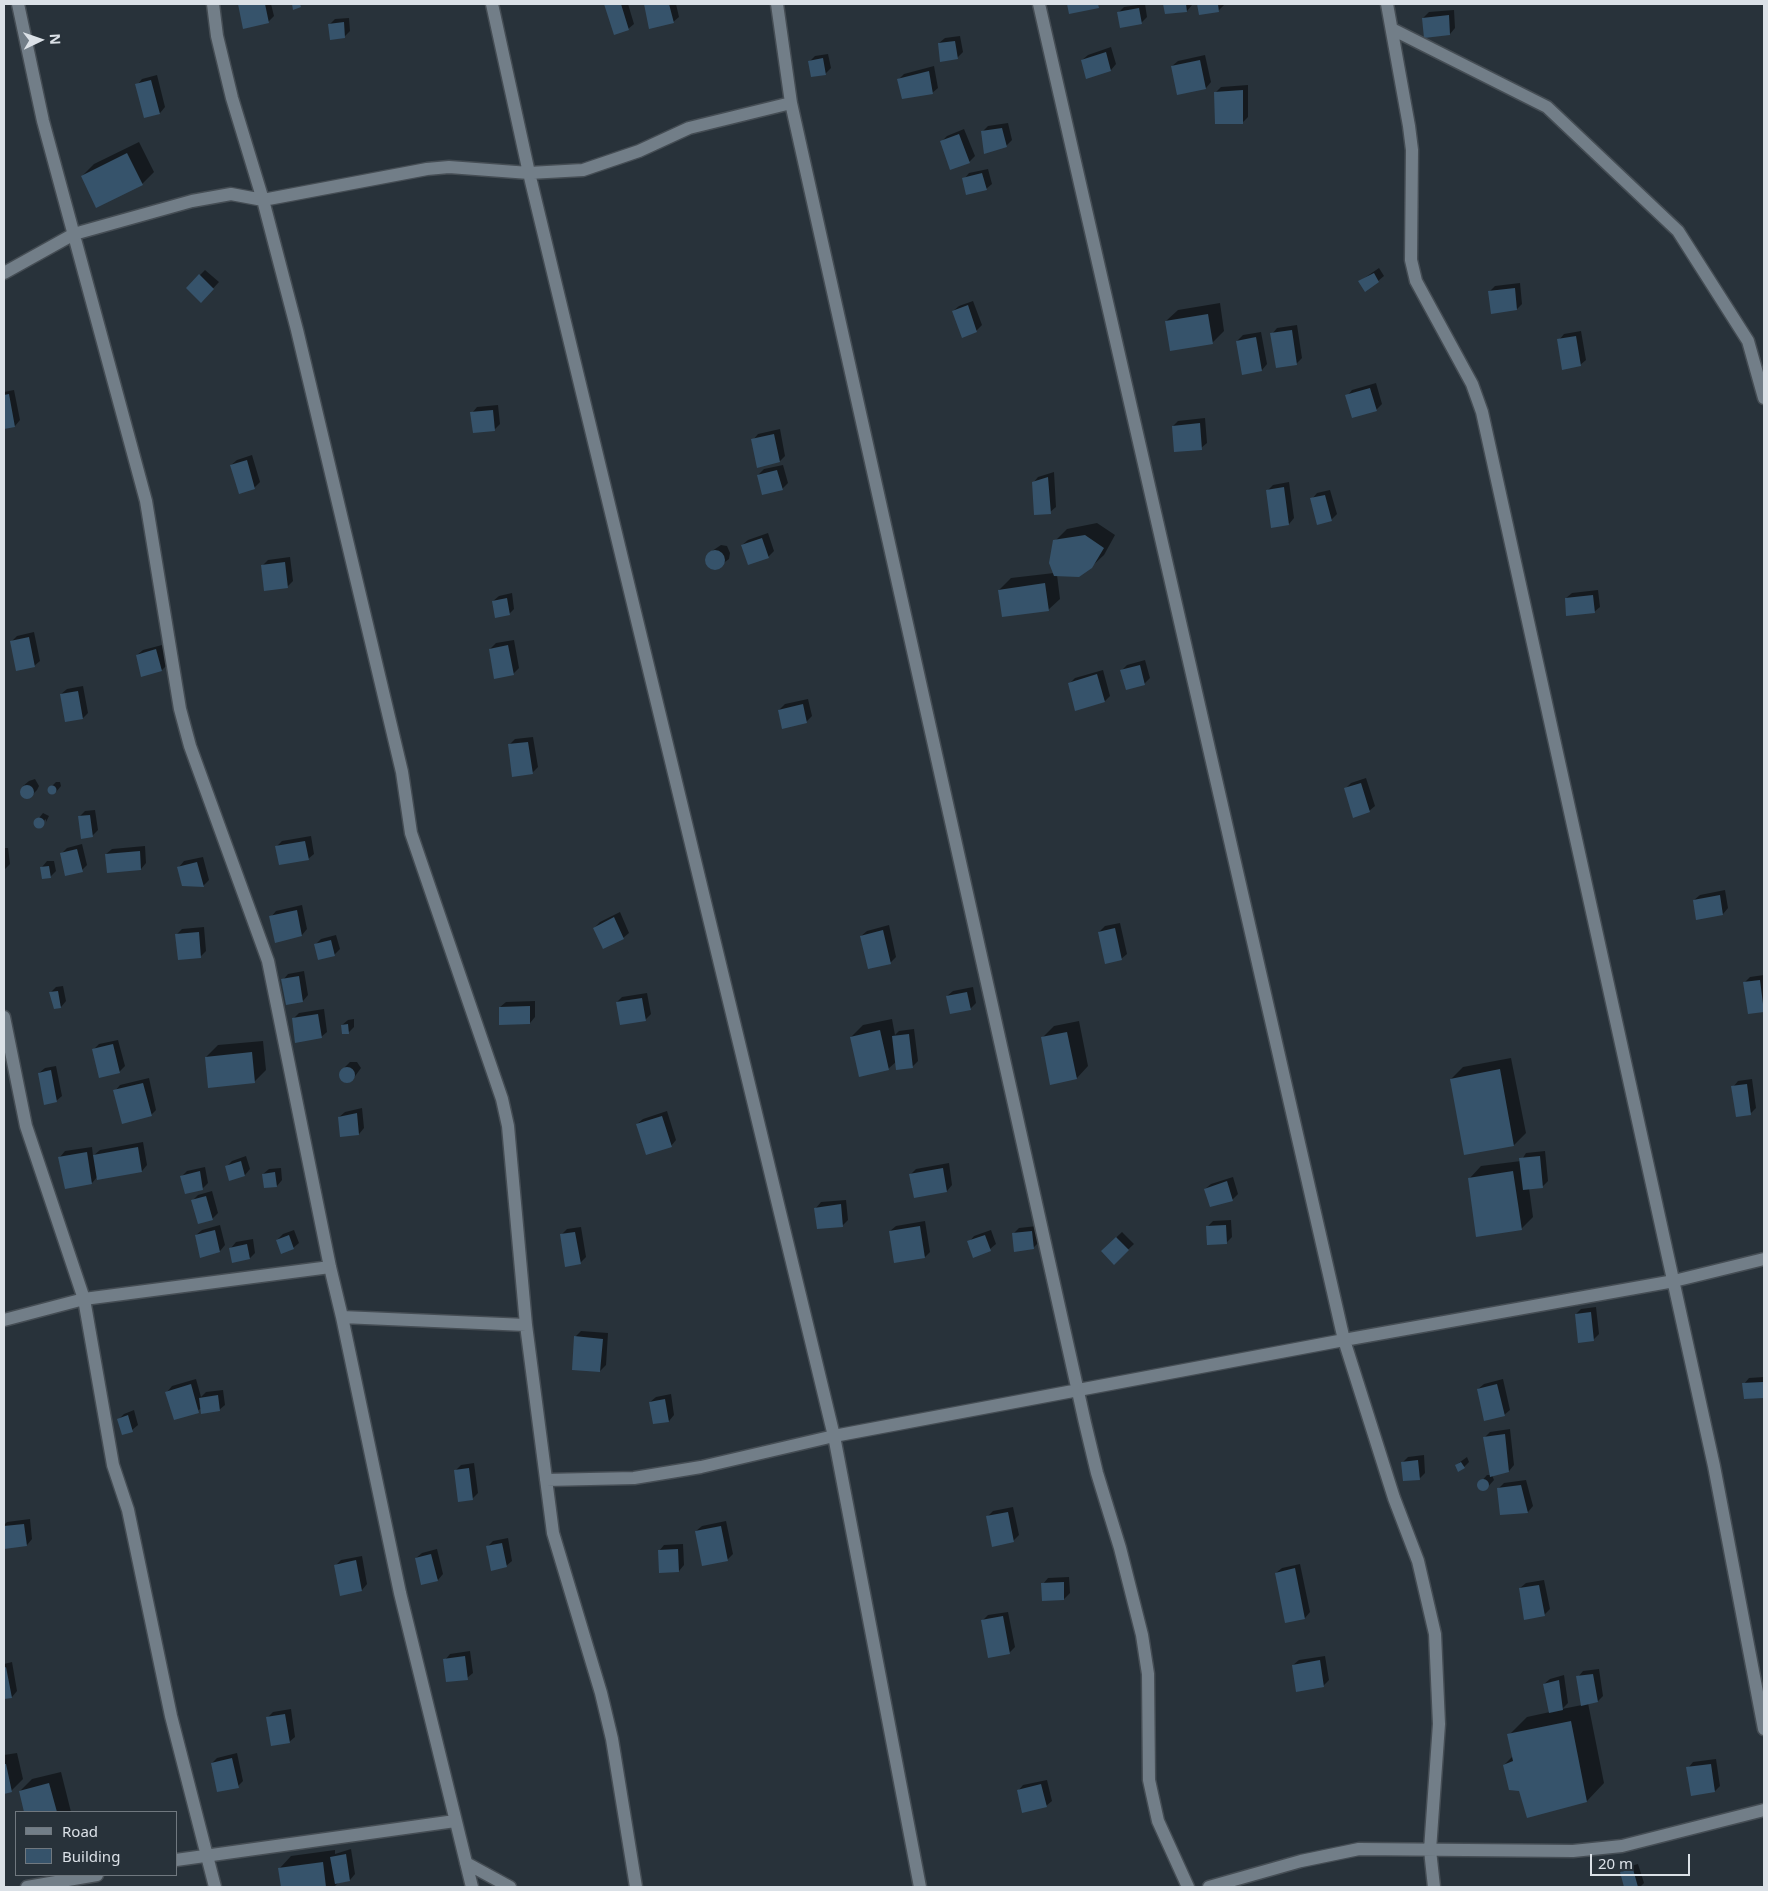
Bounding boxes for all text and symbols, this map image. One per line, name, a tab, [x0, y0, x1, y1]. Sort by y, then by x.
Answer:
north arrow	[15, 15, 65, 65]
text: N	[46, 33, 65, 45]
legend	[15, 1811, 178, 1876]
text: Road	[62, 1821, 98, 1841]
scale bar	[1593, 1844, 1693, 1876]
text: Building	[62, 1846, 120, 1866]
text: 20 m	[1598, 1853, 1633, 1873]

